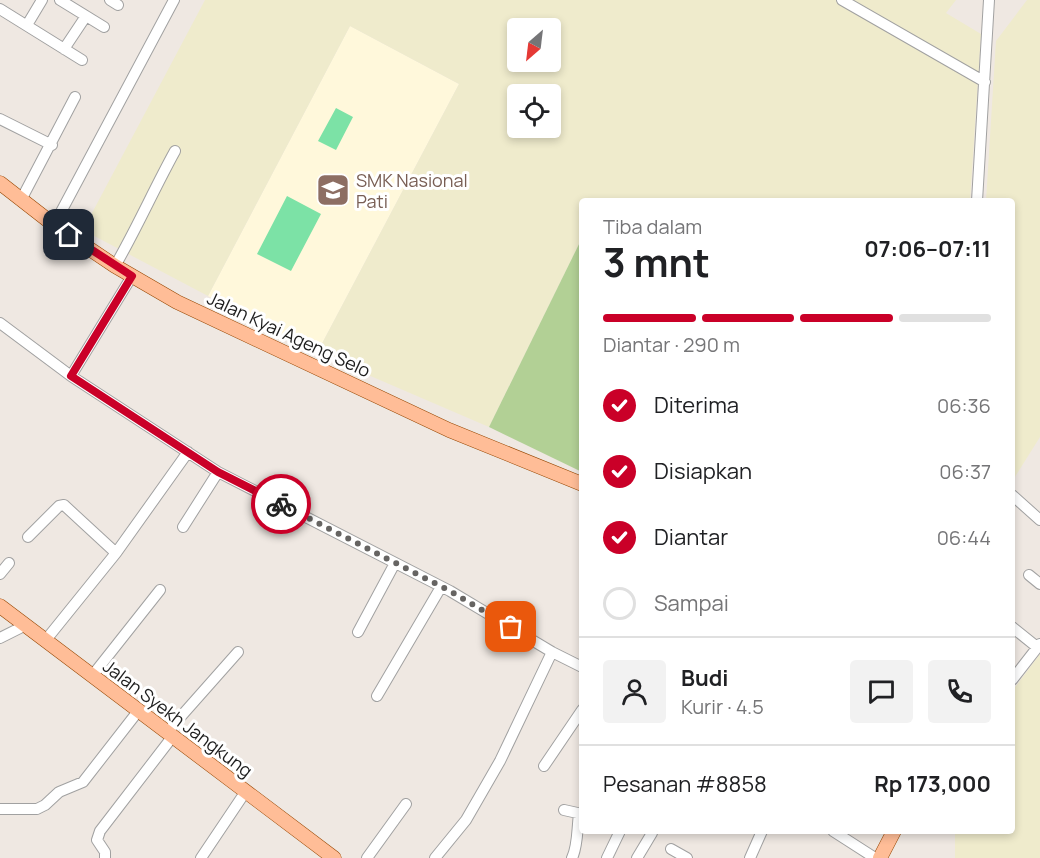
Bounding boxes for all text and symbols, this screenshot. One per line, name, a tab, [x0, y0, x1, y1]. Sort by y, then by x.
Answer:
north arrow	[507, 18, 561, 72]
map controls	[507, 18, 561, 138]
button: locate	[507, 84, 561, 138]
place label: SMK Nasional Pati	[356, 168, 468, 213]
school or university icon: SMK Nasional Pati	[315, 172, 351, 208]
pin	[43, 209, 94, 260]
text: Tiba dalam	[603, 213, 702, 240]
icon: home	[52, 218, 85, 251]
text: 07:06–07:11	[864, 234, 991, 264]
text: 3 mnt	[603, 235, 710, 289]
street label: Jalan Kyai Ageng Selo	[204, 286, 374, 382]
text: Diantar · 290 m	[603, 331, 740, 358]
icon: check	[603, 389, 636, 422]
text: Diterima	[654, 390, 739, 420]
text: 06:36	[937, 392, 991, 419]
icon: check	[603, 455, 636, 488]
text: Disiapkan	[654, 456, 752, 486]
text: 06:37	[939, 458, 991, 485]
courier	[251, 474, 311, 534]
icon: bike	[265, 488, 298, 521]
icon: check	[603, 521, 636, 554]
text: Diantar	[654, 522, 728, 552]
text: 06:44	[937, 524, 991, 551]
text: Sampai	[654, 588, 729, 618]
pin	[485, 601, 536, 652]
icon: bag	[494, 610, 527, 643]
street label: Jalan Syekh Jangkung	[98, 654, 258, 782]
button: person	[603, 660, 666, 723]
button: chat	[850, 660, 913, 723]
button: phone	[928, 660, 991, 723]
text: Budi	[681, 663, 728, 693]
text: Kurir · 4.5	[681, 693, 764, 720]
text: Pesanan #8858	[603, 769, 767, 799]
text: Rp 173,000	[874, 769, 991, 799]

